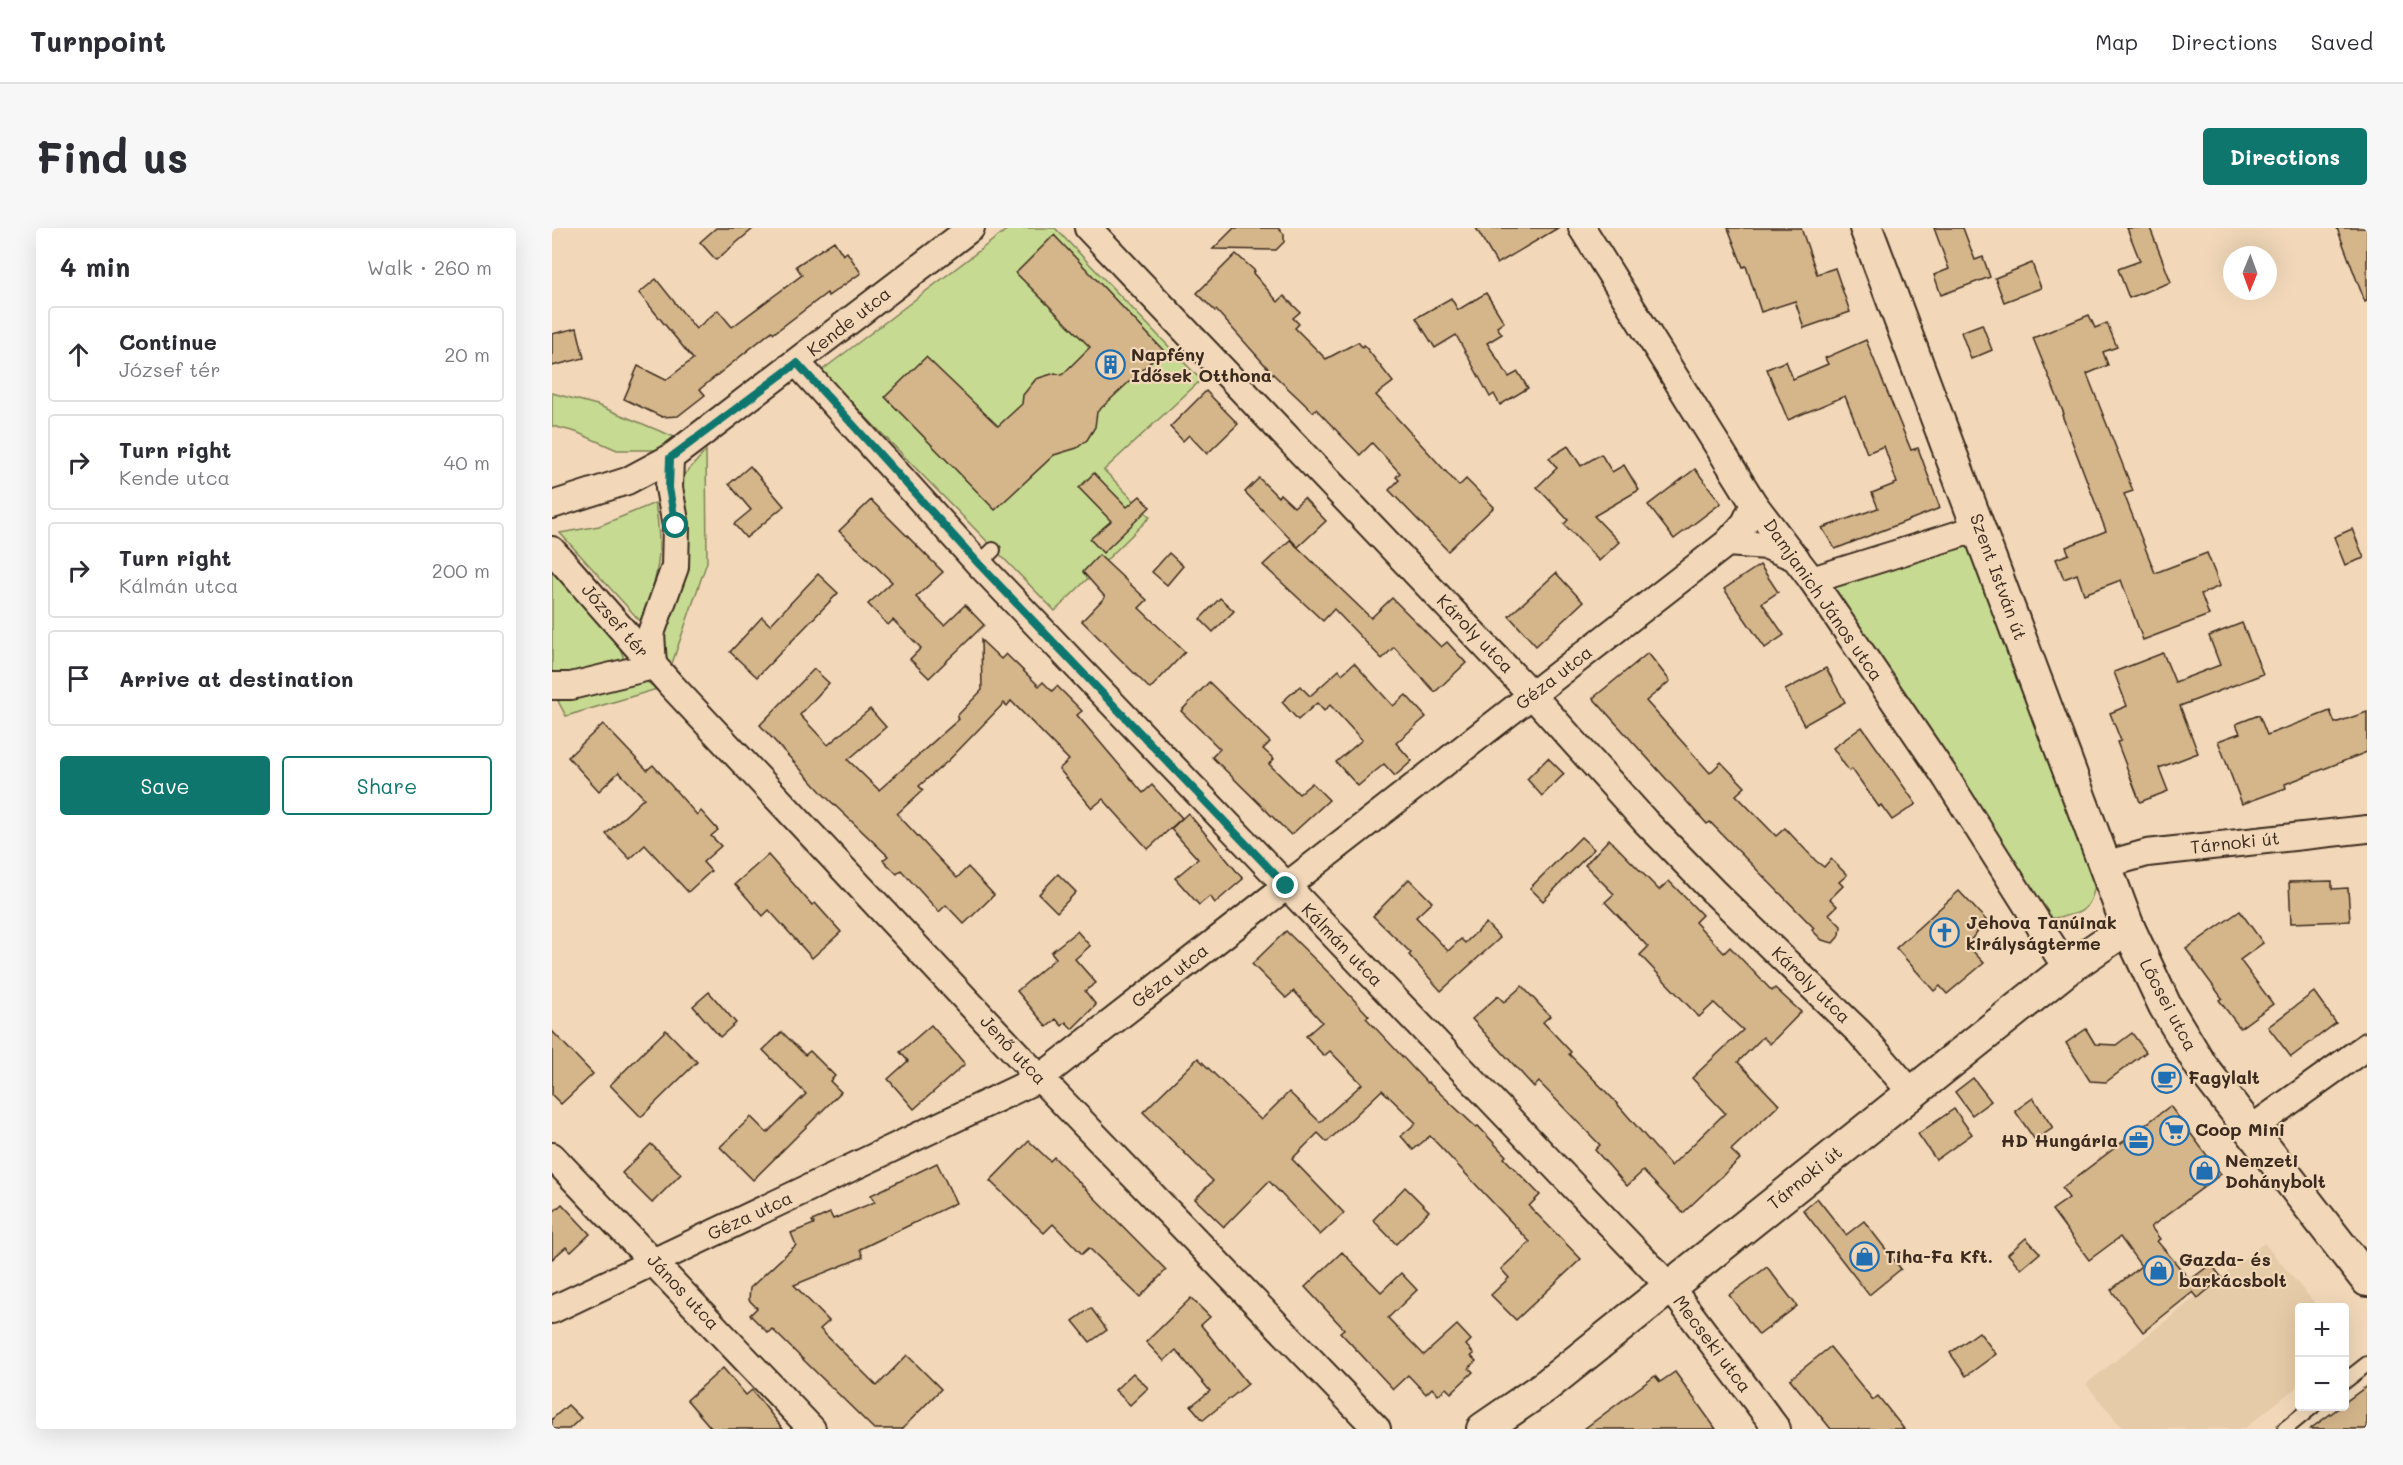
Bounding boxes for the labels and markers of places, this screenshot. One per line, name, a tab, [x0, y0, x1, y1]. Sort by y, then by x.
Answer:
place label: Napfény Idősek Otthona	[1131, 342, 1272, 387]
building icon: Napfény Idősek Otthona	[1094, 349, 1126, 381]
place label: Jehova Tanúinak királyságterme	[1966, 910, 2117, 955]
church icon: Jehova Tanúinak királyságterme	[1929, 917, 1961, 949]
cafe icon: Fagylalt	[2151, 1062, 2183, 1094]
place label: Fagylalt	[2188, 1065, 2260, 1089]
supermarket icon: Coop Mini	[2158, 1114, 2190, 1146]
place label: Coop Mini	[2195, 1117, 2285, 1141]
office icon: HD Hungária	[2123, 1125, 2155, 1157]
place label: HD Hungária	[2001, 1128, 2118, 1152]
place label: Nemzeti Dohánybolt	[2225, 1148, 2326, 1193]
shop icon: Nemzeti Dohánybolt	[2188, 1155, 2220, 1187]
shop icon: Tiha-Fa Kft.	[1848, 1241, 1880, 1273]
place label: Tiha-Fa Kft.	[1885, 1244, 1993, 1268]
place label: Gazda- és barkácsbolt	[2179, 1247, 2287, 1292]
shop icon: Gazda- és barkácsbolt	[2142, 1254, 2174, 1286]

